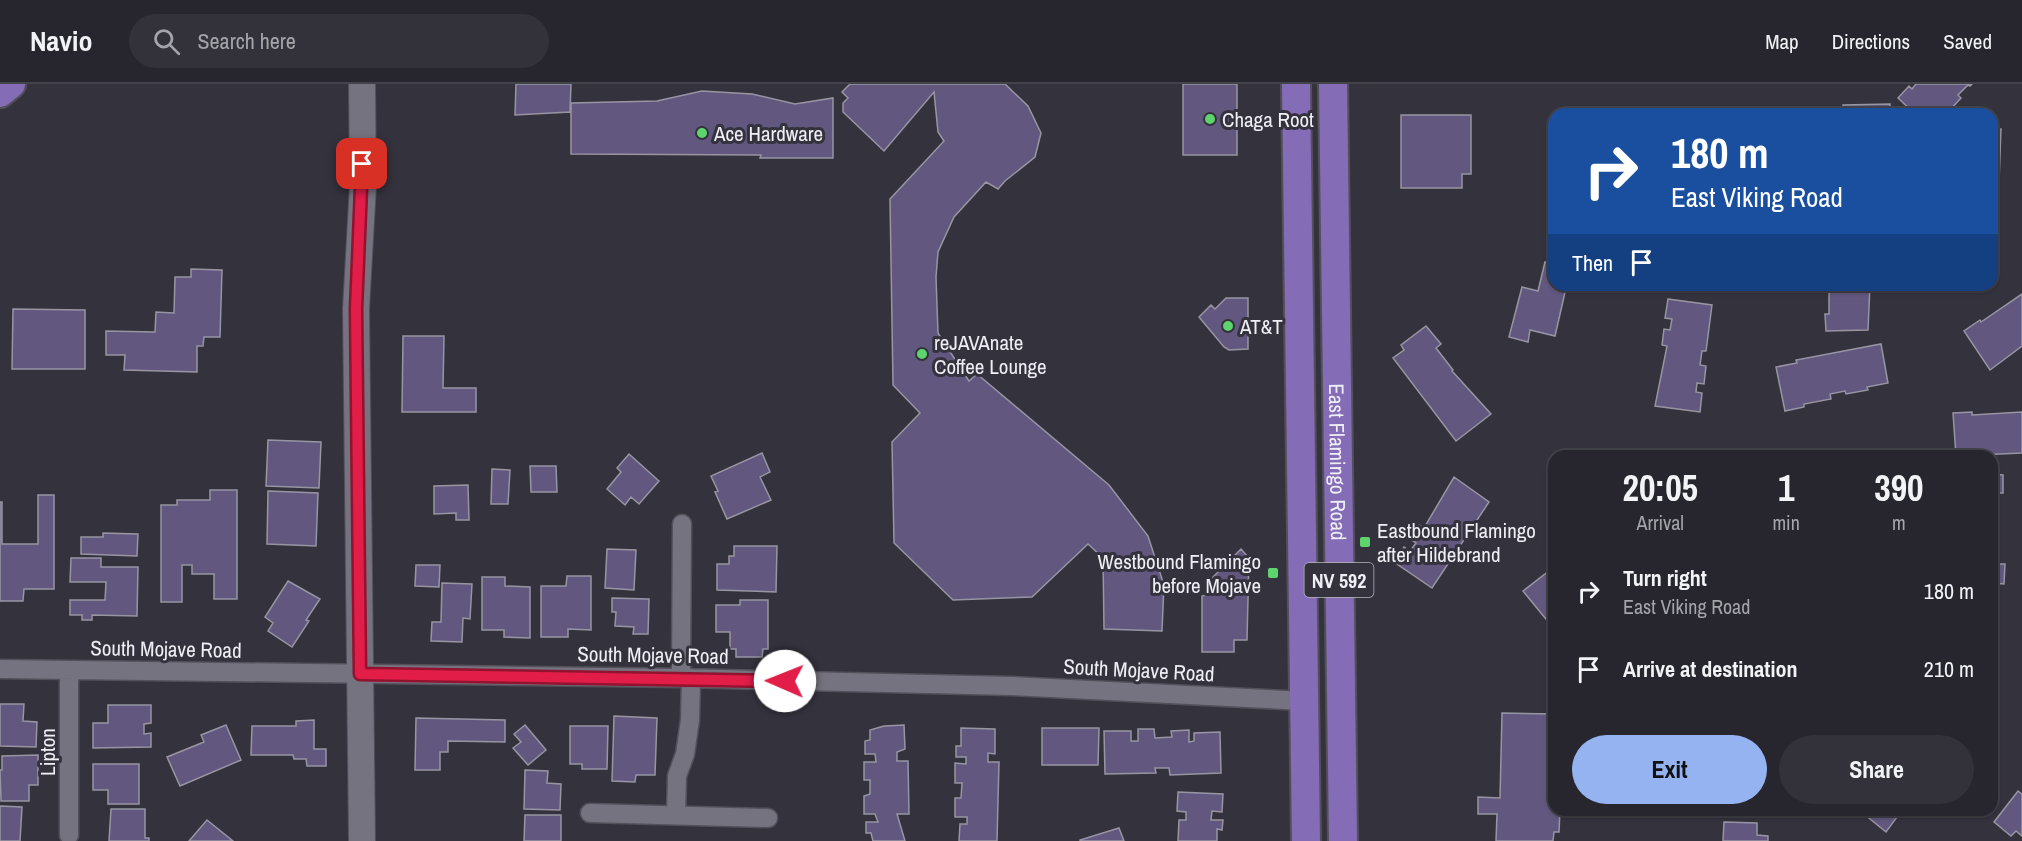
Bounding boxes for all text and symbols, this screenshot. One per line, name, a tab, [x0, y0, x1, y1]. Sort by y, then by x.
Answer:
search box	[129, 14, 549, 68]
text: Navio	[30, 22, 93, 60]
icon: search	[150, 25, 183, 58]
text: Search here	[198, 26, 296, 56]
text: Map	[1765, 27, 1799, 56]
text: Directions	[1832, 27, 1910, 56]
text: Saved	[1943, 27, 1992, 56]
place label: Chaga Root	[1222, 105, 1314, 134]
marker: Chaga Root	[1203, 112, 1217, 126]
place label: Ace Hardware	[713, 119, 823, 148]
text: 180 m	[1671, 125, 1769, 181]
marker: Ace Hardware	[695, 126, 709, 140]
icon: right	[1572, 132, 1650, 210]
pin	[336, 138, 387, 189]
icon: arrive	[345, 147, 378, 180]
text: East Viking Road	[1671, 179, 1843, 215]
icon: arrive	[1625, 246, 1658, 279]
text: Then	[1572, 248, 1613, 278]
place label: AT&T	[1239, 312, 1283, 341]
marker: AT&T	[1221, 319, 1235, 333]
place label: reJAVAnate Coffee Lounge	[934, 328, 1047, 381]
marker: reJAVAnate Coffee Lounge	[915, 347, 929, 361]
street label: East Flamingo Road	[1322, 383, 1354, 541]
text: 20:05	[1622, 464, 1698, 512]
text: 1	[1778, 464, 1794, 512]
text: 390	[1874, 464, 1924, 512]
text: Arrival	[1637, 509, 1684, 536]
text: min	[1772, 509, 1800, 536]
text: m	[1892, 509, 1906, 536]
place label: Eastbound Flamingo after Hildebrand	[1377, 516, 1536, 569]
marker: Eastbound Flamingo after Hildebrand	[1358, 535, 1372, 549]
place label: Westbound Flamingo before Mojave	[1098, 547, 1261, 600]
road number: NV 592	[1304, 563, 1374, 597]
text: Turn right	[1623, 563, 1707, 593]
marker: Westbound Flamingo before Mojave	[1266, 566, 1280, 580]
icon: right	[1572, 575, 1605, 608]
text: 180 m	[1924, 576, 1974, 606]
text: East Viking Road	[1623, 593, 1750, 620]
street label: South Mojave Road	[90, 633, 242, 665]
street label: South Mojave Road	[577, 639, 729, 671]
position arrow	[753, 649, 817, 713]
street label: South Mojave Road	[1063, 652, 1215, 688]
icon: arrive	[1572, 653, 1605, 686]
text: Arrive at destination	[1623, 654, 1797, 684]
text: 210 m	[1924, 654, 1974, 684]
street label: Lipton	[33, 728, 62, 776]
button: Exit	[1572, 735, 1767, 804]
button: Share	[1779, 735, 1974, 804]

